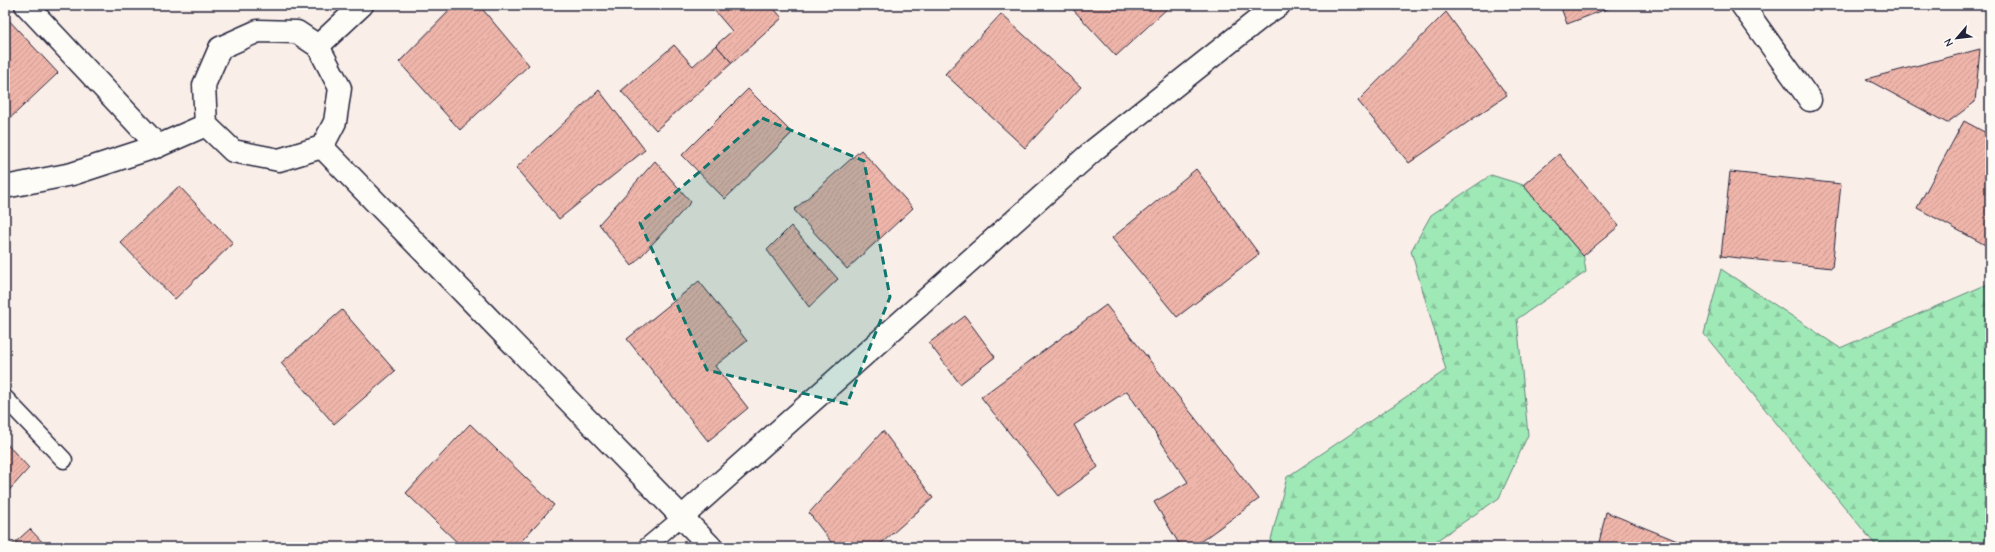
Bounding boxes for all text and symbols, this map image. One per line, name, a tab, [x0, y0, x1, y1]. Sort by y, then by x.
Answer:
north arrow	[1937, 18, 1977, 58]
text: N	[1941, 36, 1956, 49]

